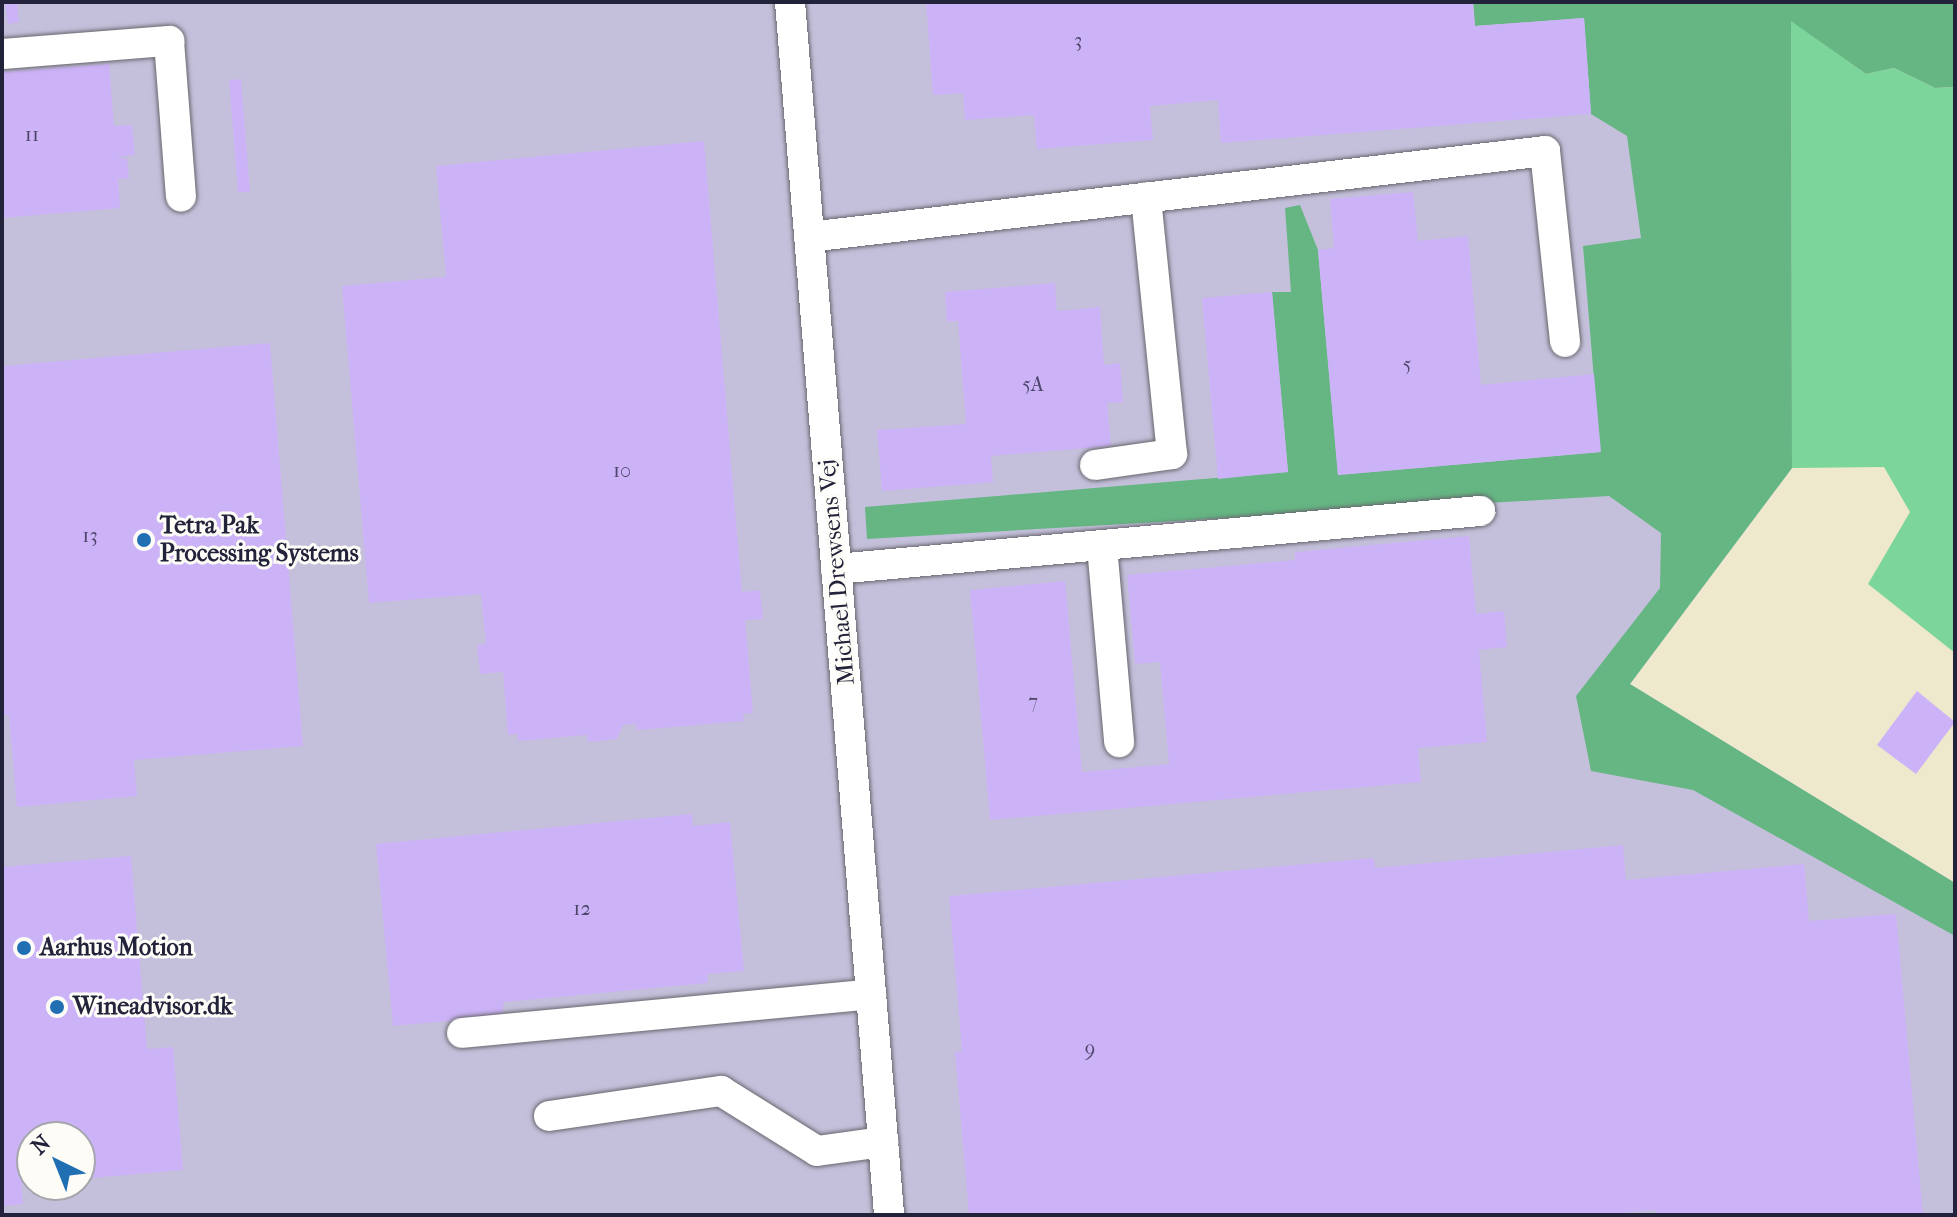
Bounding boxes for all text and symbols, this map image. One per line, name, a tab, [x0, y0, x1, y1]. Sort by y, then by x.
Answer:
house number: 3	[1074, 28, 1082, 52]
house number: 11	[25, 122, 39, 146]
house number: 5	[1403, 352, 1411, 376]
house number: 5A	[1022, 372, 1044, 396]
house number: 10	[613, 458, 631, 482]
street label: Michael Drewsens Vej	[813, 458, 861, 686]
place label: Tetra Pak Processing Systems	[160, 512, 359, 568]
house number: 13	[82, 523, 98, 547]
marker: Tetra Pak Processing Systems	[135, 531, 153, 549]
house number: 7	[1028, 689, 1038, 713]
house number: 12	[573, 896, 591, 920]
place label: Aarhus Motion	[40, 934, 193, 962]
marker: Aarhus Motion	[15, 939, 33, 957]
place label: Wineadvisor.dk	[73, 993, 233, 1021]
marker: Wineadvisor.dk	[48, 998, 66, 1016]
house number: 9	[1085, 1037, 1095, 1061]
north arrow	[16, 1121, 96, 1201]
text: N	[26, 1130, 56, 1160]

